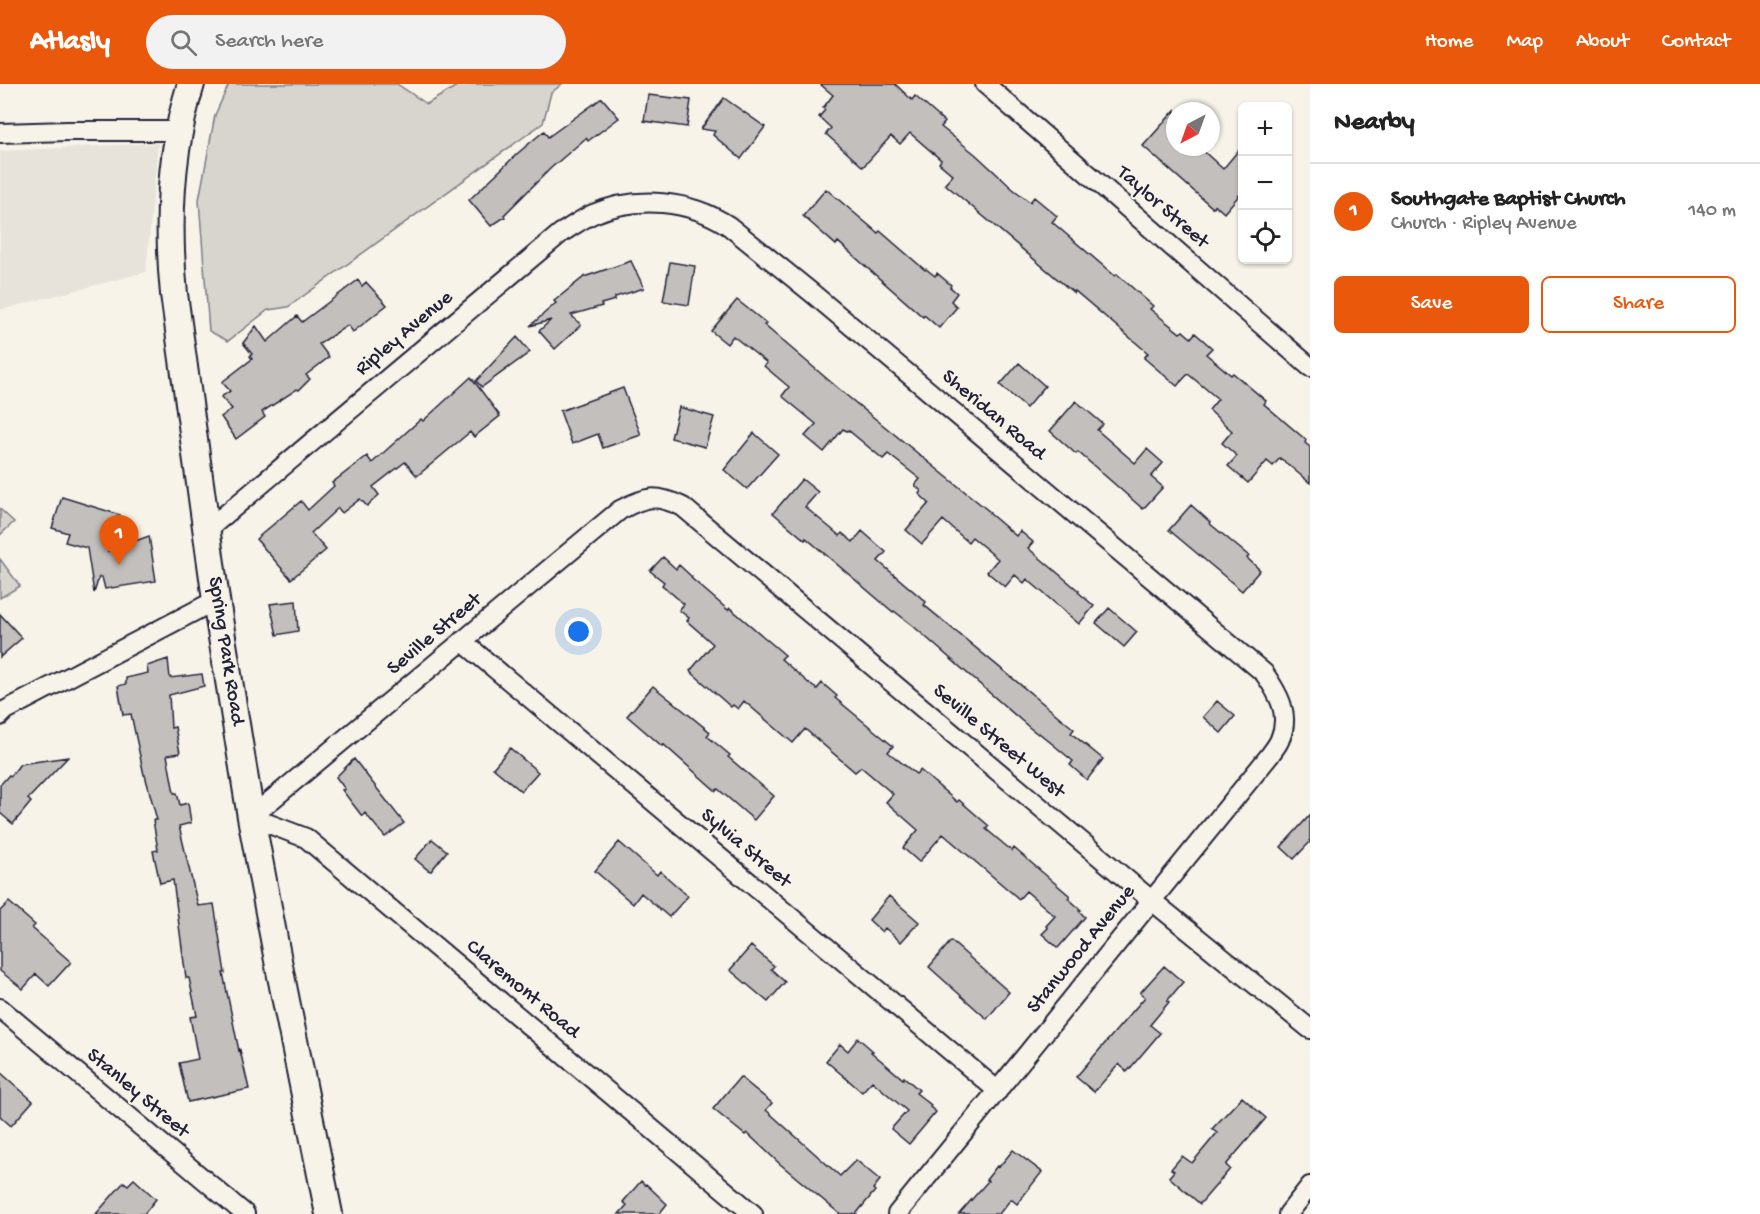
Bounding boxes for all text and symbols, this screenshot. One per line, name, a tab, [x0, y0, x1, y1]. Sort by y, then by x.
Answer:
search box	[146, 15, 566, 69]
text: Atlasly	[30, 26, 110, 59]
icon: search	[167, 26, 200, 59]
text: Search here	[215, 29, 323, 55]
text: Home	[1425, 30, 1473, 55]
text: Map	[1506, 30, 1543, 55]
text: About	[1576, 30, 1629, 55]
text: Contact	[1662, 30, 1730, 55]
north arrow	[1166, 102, 1220, 156]
map controls	[1238, 102, 1292, 264]
button: +	[1238, 102, 1292, 156]
text: Nearby	[1334, 108, 1415, 139]
button: −	[1238, 156, 1292, 210]
street label: Taylor Street	[1110, 161, 1215, 256]
text: Southgate Baptist Church	[1391, 187, 1626, 213]
text: 1	[1349, 200, 1358, 223]
text: 140 m	[1688, 200, 1736, 223]
button: locate	[1238, 210, 1292, 264]
text: Church · Ripley Avenue	[1391, 213, 1576, 236]
button: Save	[1334, 276, 1529, 333]
button: Share	[1541, 276, 1736, 333]
street label: Ripley Avenue	[351, 285, 460, 382]
street label: Sheridan Road	[936, 365, 1052, 468]
pin: 1	[100, 516, 138, 565]
street label: Spring Park Road	[201, 575, 249, 729]
street label: Seville Street	[383, 587, 489, 682]
your location	[564, 617, 593, 646]
street label: Seville Street West	[927, 679, 1071, 806]
street label: Sylvia Street	[694, 804, 797, 896]
street label: Stanwood Avenue	[1022, 880, 1142, 1019]
street label: Claremont Road	[460, 935, 585, 1046]
street label: Stanley Street	[80, 1044, 195, 1146]

